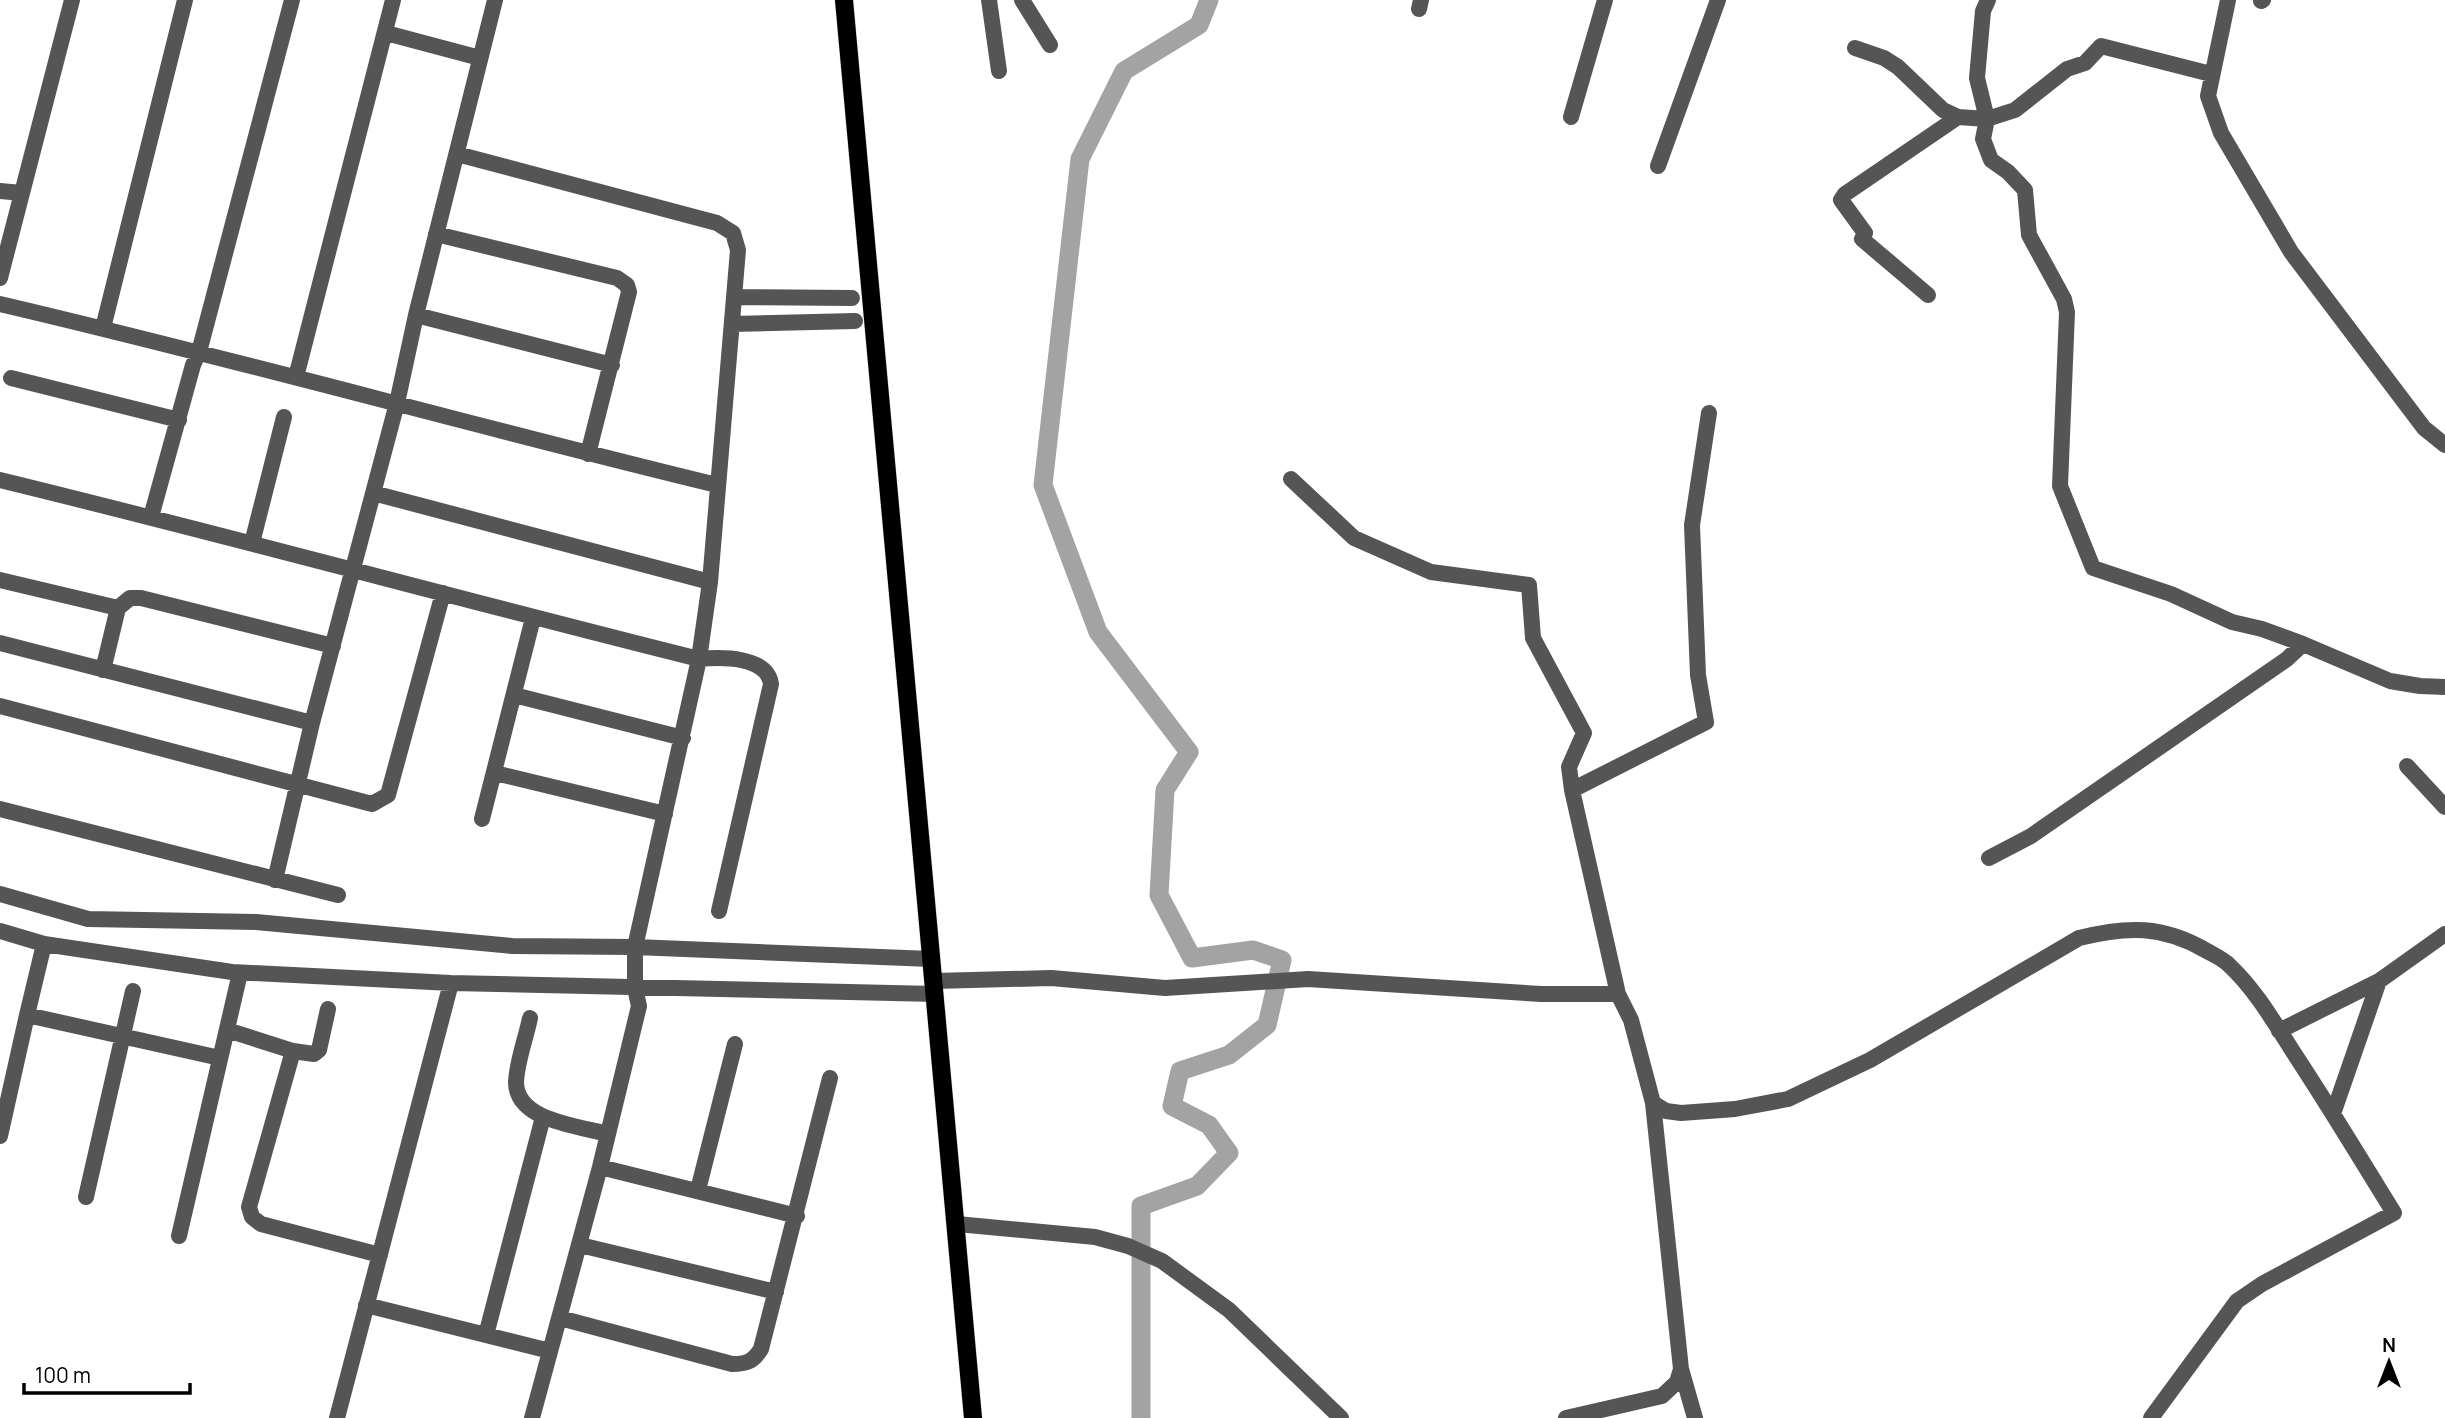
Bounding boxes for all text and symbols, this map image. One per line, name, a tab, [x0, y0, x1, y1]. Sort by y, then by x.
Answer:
north arrow	[2354, 1327, 2424, 1397]
text: N	[2382, 1332, 2396, 1358]
scale bar	[24, 1352, 191, 1396]
text: 100 m	[35, 1361, 91, 1389]

